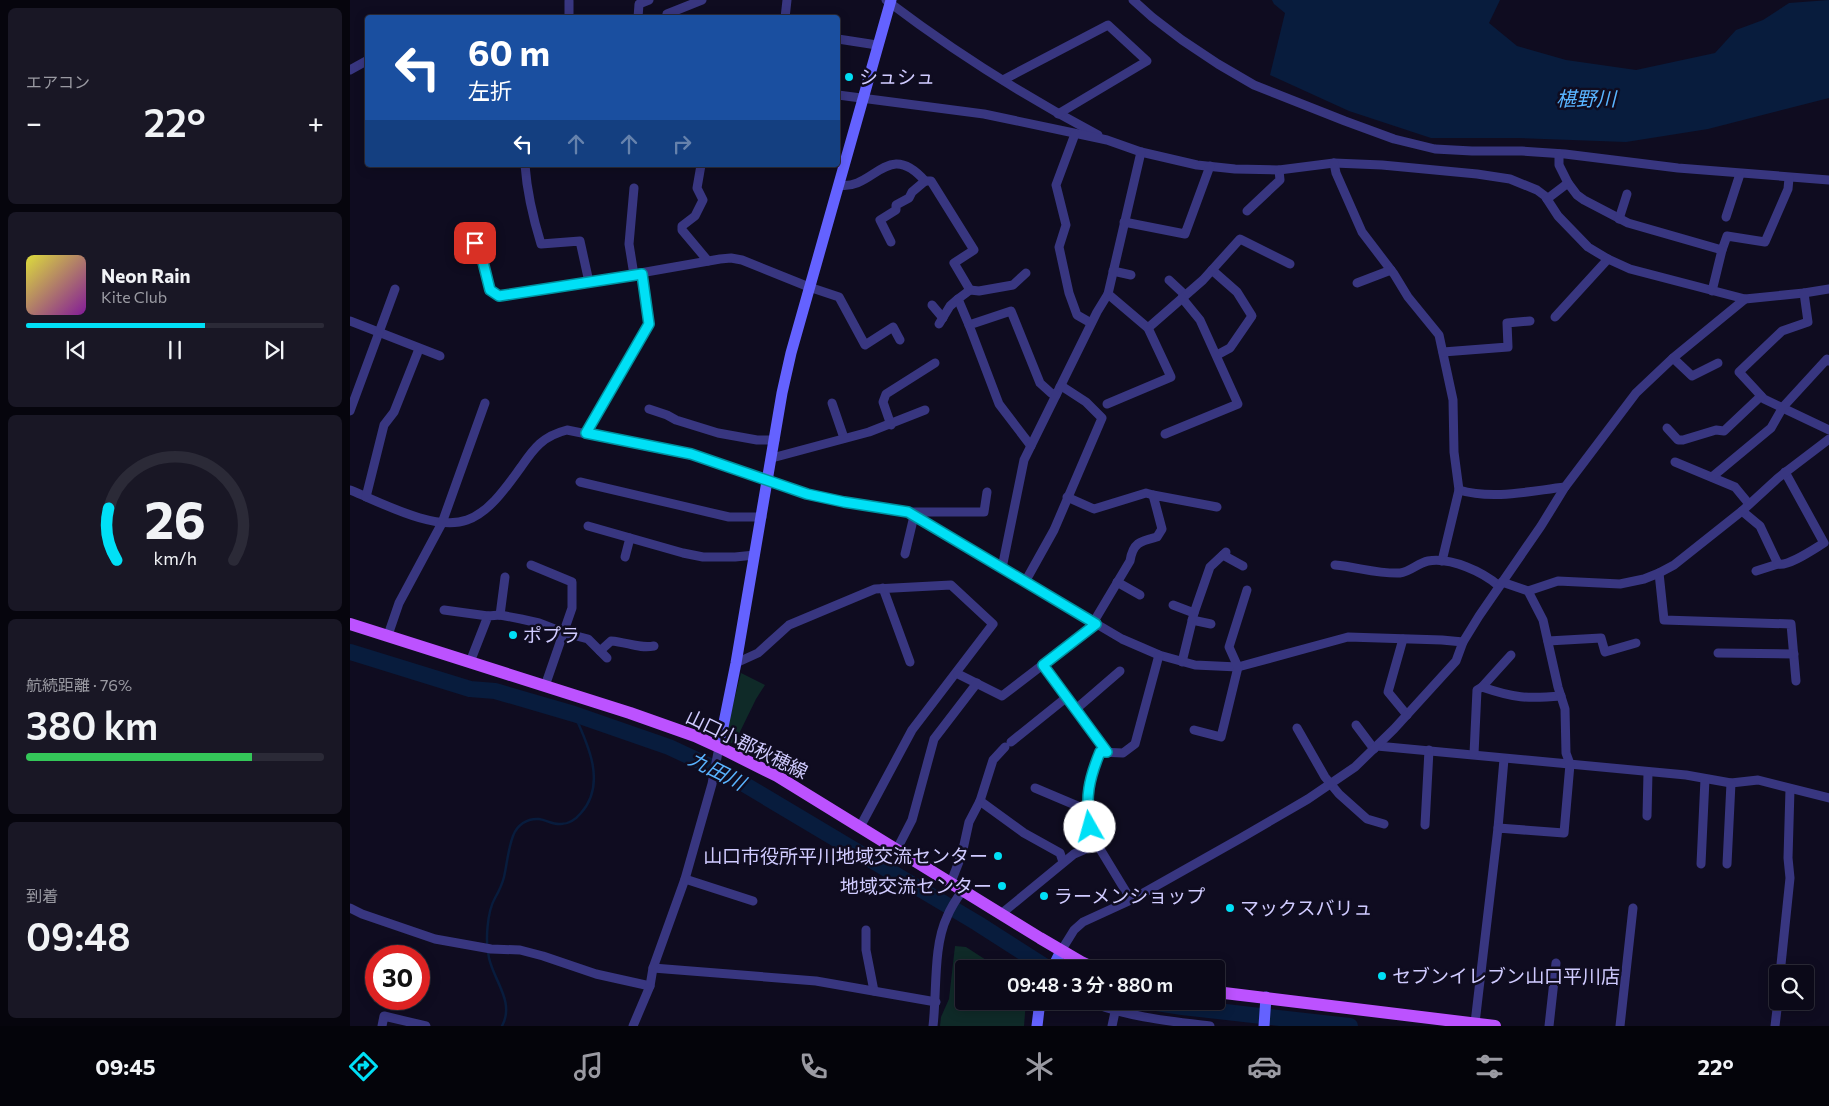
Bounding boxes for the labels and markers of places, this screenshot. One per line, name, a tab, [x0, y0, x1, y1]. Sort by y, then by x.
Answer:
place label: シュシュ	[859, 65, 935, 88]
marker: シュシュ	[843, 71, 855, 83]
pin	[454, 222, 496, 264]
place label: ポプラ	[523, 623, 580, 646]
marker: ポプラ	[507, 629, 519, 641]
place label: 山口市役所平川地域交流センター	[703, 844, 988, 867]
marker: 山口市役所平川地域交流センター	[992, 850, 1004, 862]
place label: 地域交流センター	[840, 874, 992, 897]
marker: 地域交流センター	[996, 880, 1008, 892]
place label: ラーメンショップ	[1054, 884, 1205, 907]
marker: ラーメンショップ	[1038, 890, 1050, 902]
place label: マックスバリュ	[1240, 896, 1372, 919]
marker: マックスバリュ	[1224, 902, 1236, 914]
place label: セブンイレブン山口平川店	[1392, 964, 1620, 987]
marker: セブンイレブン山口平川店	[1376, 970, 1388, 982]

